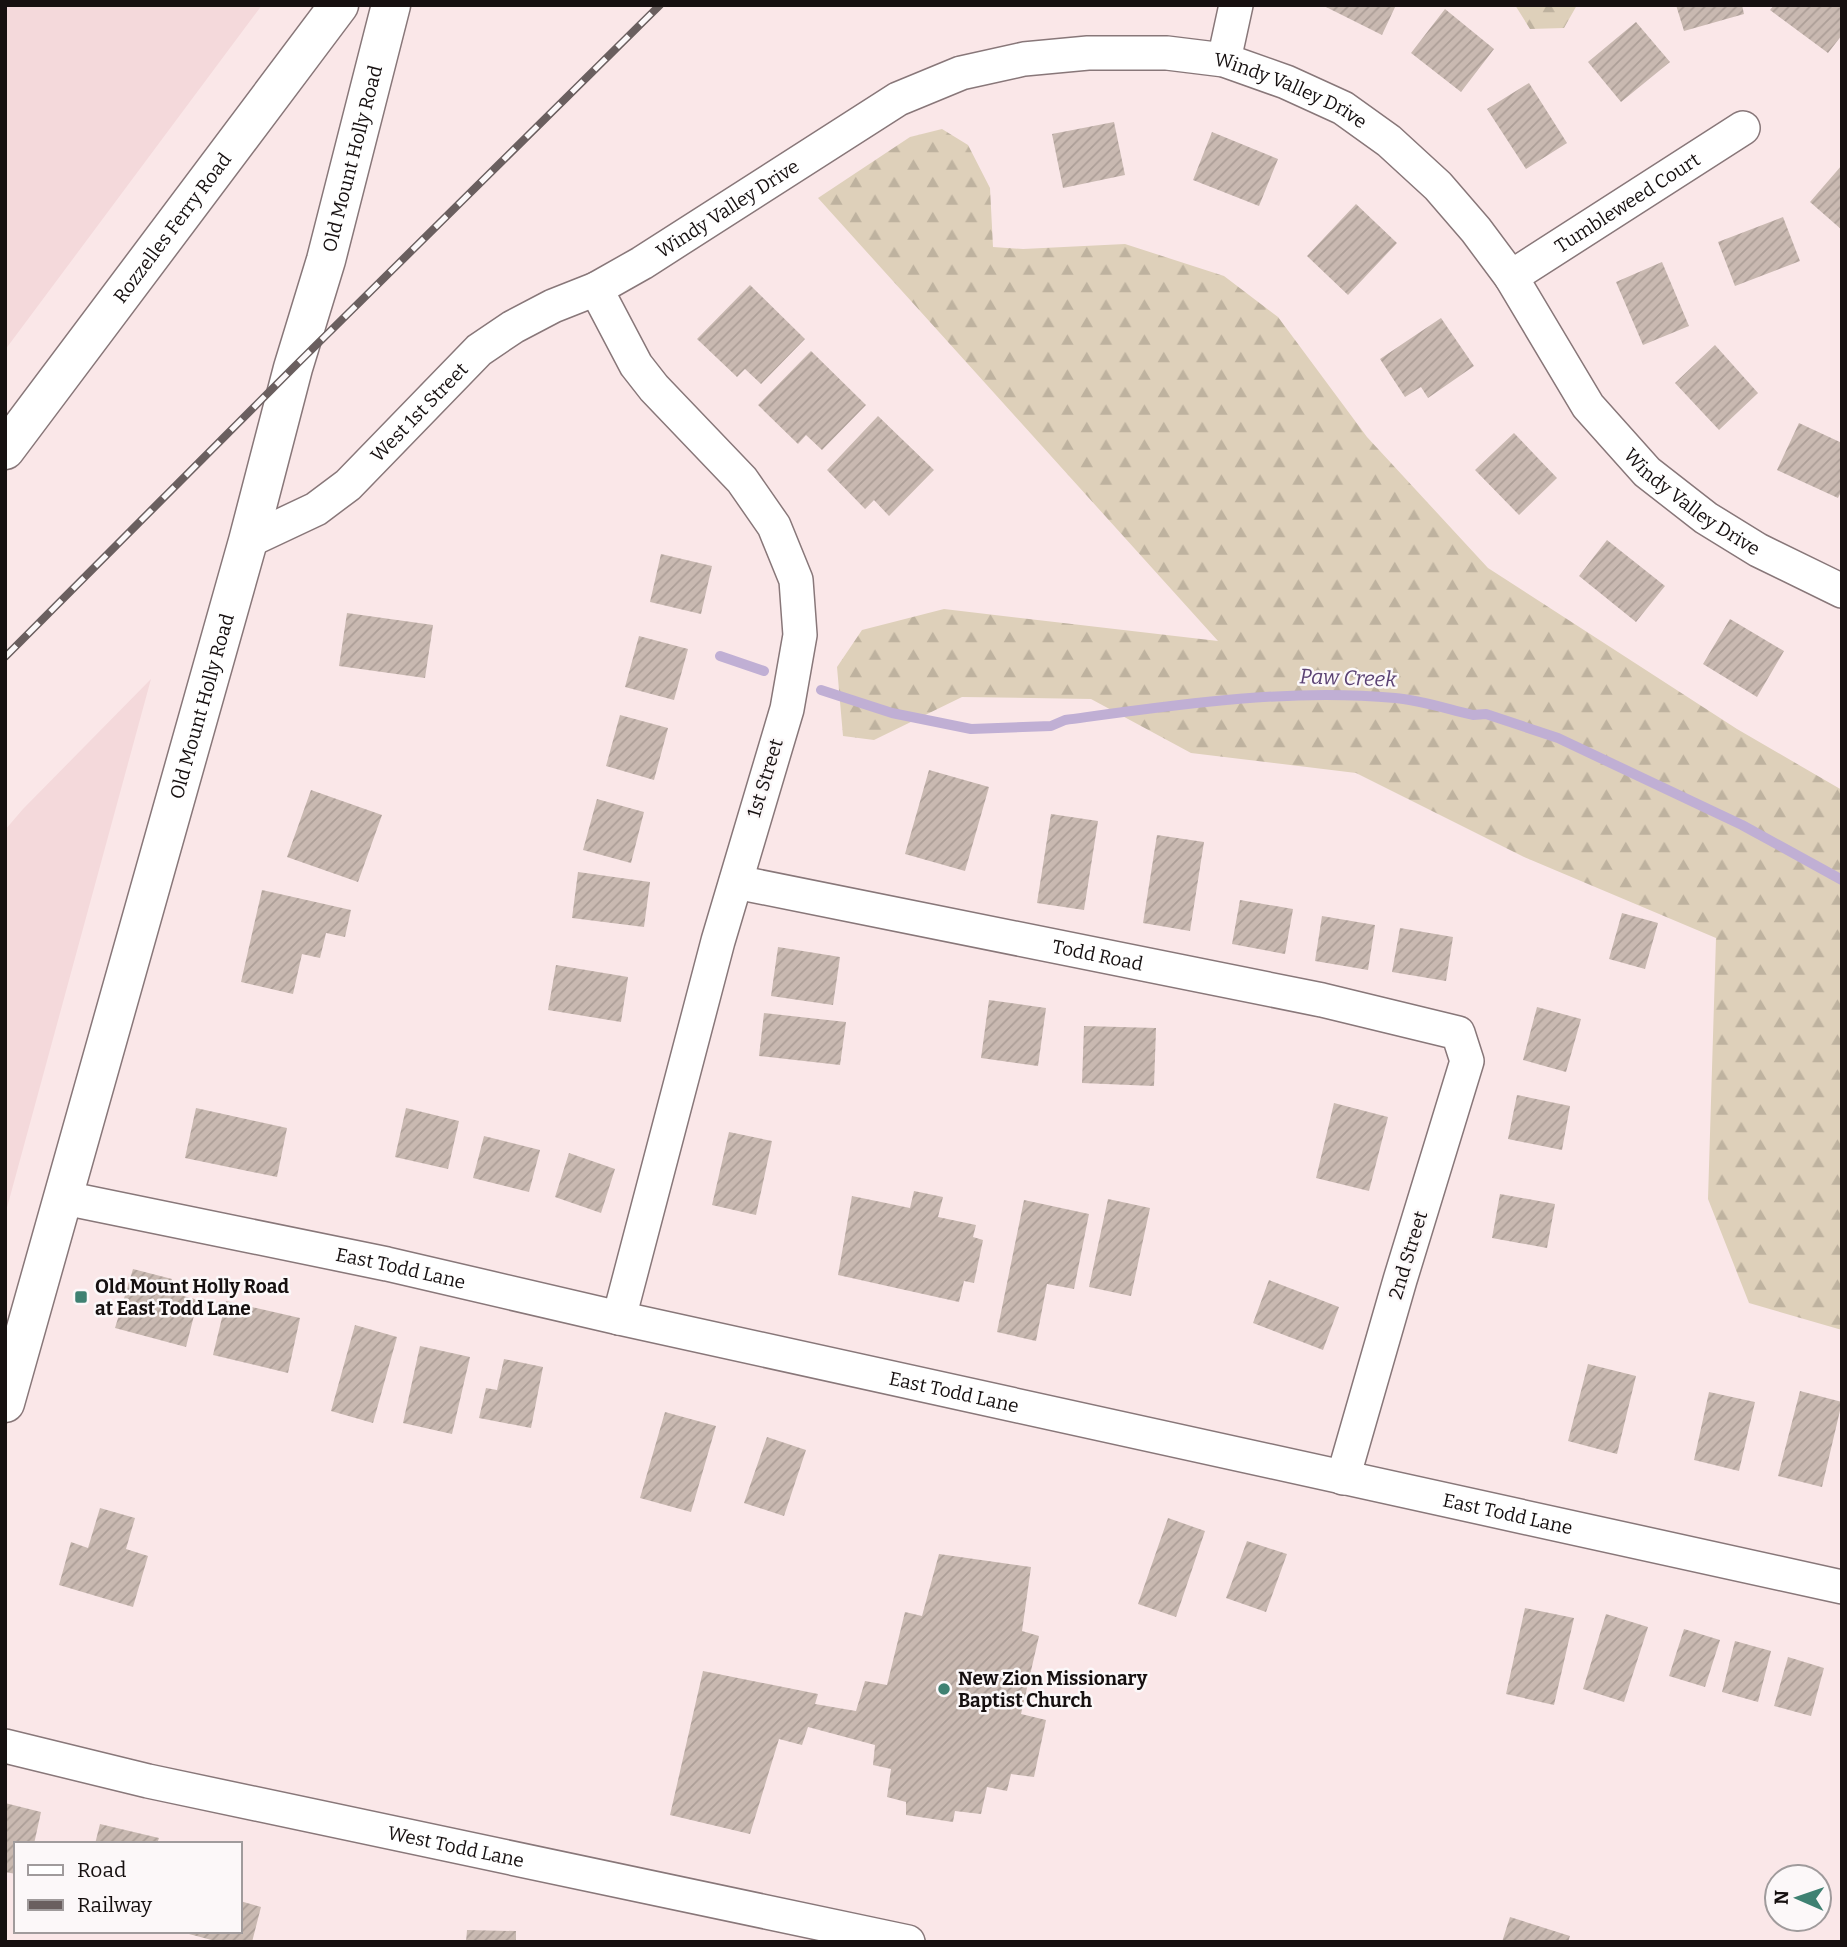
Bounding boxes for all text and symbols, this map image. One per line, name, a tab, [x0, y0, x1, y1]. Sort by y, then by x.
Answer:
street label: Windy Valley Drive	[1213, 47, 1372, 133]
street label: Old Mount Holly Road	[317, 63, 387, 254]
street label: Tumbleweed Court	[1550, 147, 1704, 257]
street label: Rozzelles Ferry Road	[108, 148, 236, 307]
street label: Windy Valley Drive	[652, 154, 803, 262]
street label: West 1st Street	[366, 357, 472, 466]
street label: Windy Valley Drive	[1619, 443, 1764, 560]
street label: Old Mount Holly Road	[164, 611, 239, 802]
water label: Paw Creek	[1299, 663, 1398, 693]
street label: 1st Street	[742, 736, 788, 820]
street label: Todd Road	[1050, 934, 1145, 975]
street label: 2nd Street	[1384, 1208, 1432, 1302]
street label: East Todd Lane	[334, 1242, 468, 1293]
place label: Old Mount Holly Road at East Todd Lane	[95, 1275, 289, 1320]
marker: Old Mount Holly Road at East Todd Lane	[73, 1289, 89, 1305]
street label: East Todd Lane	[887, 1366, 1021, 1417]
street label: East Todd Lane	[1441, 1488, 1575, 1539]
place label: New Zion Missionary Baptist Church	[958, 1667, 1148, 1712]
marker: New Zion Missionary Baptist Church	[936, 1681, 952, 1697]
street label: West Todd Lane	[386, 1821, 526, 1872]
legend	[14, 1842, 242, 1933]
text: Road	[77, 1857, 126, 1883]
north arrow	[1763, 1863, 1833, 1933]
text: N	[1770, 1889, 1793, 1905]
text: Railway	[77, 1892, 153, 1918]

